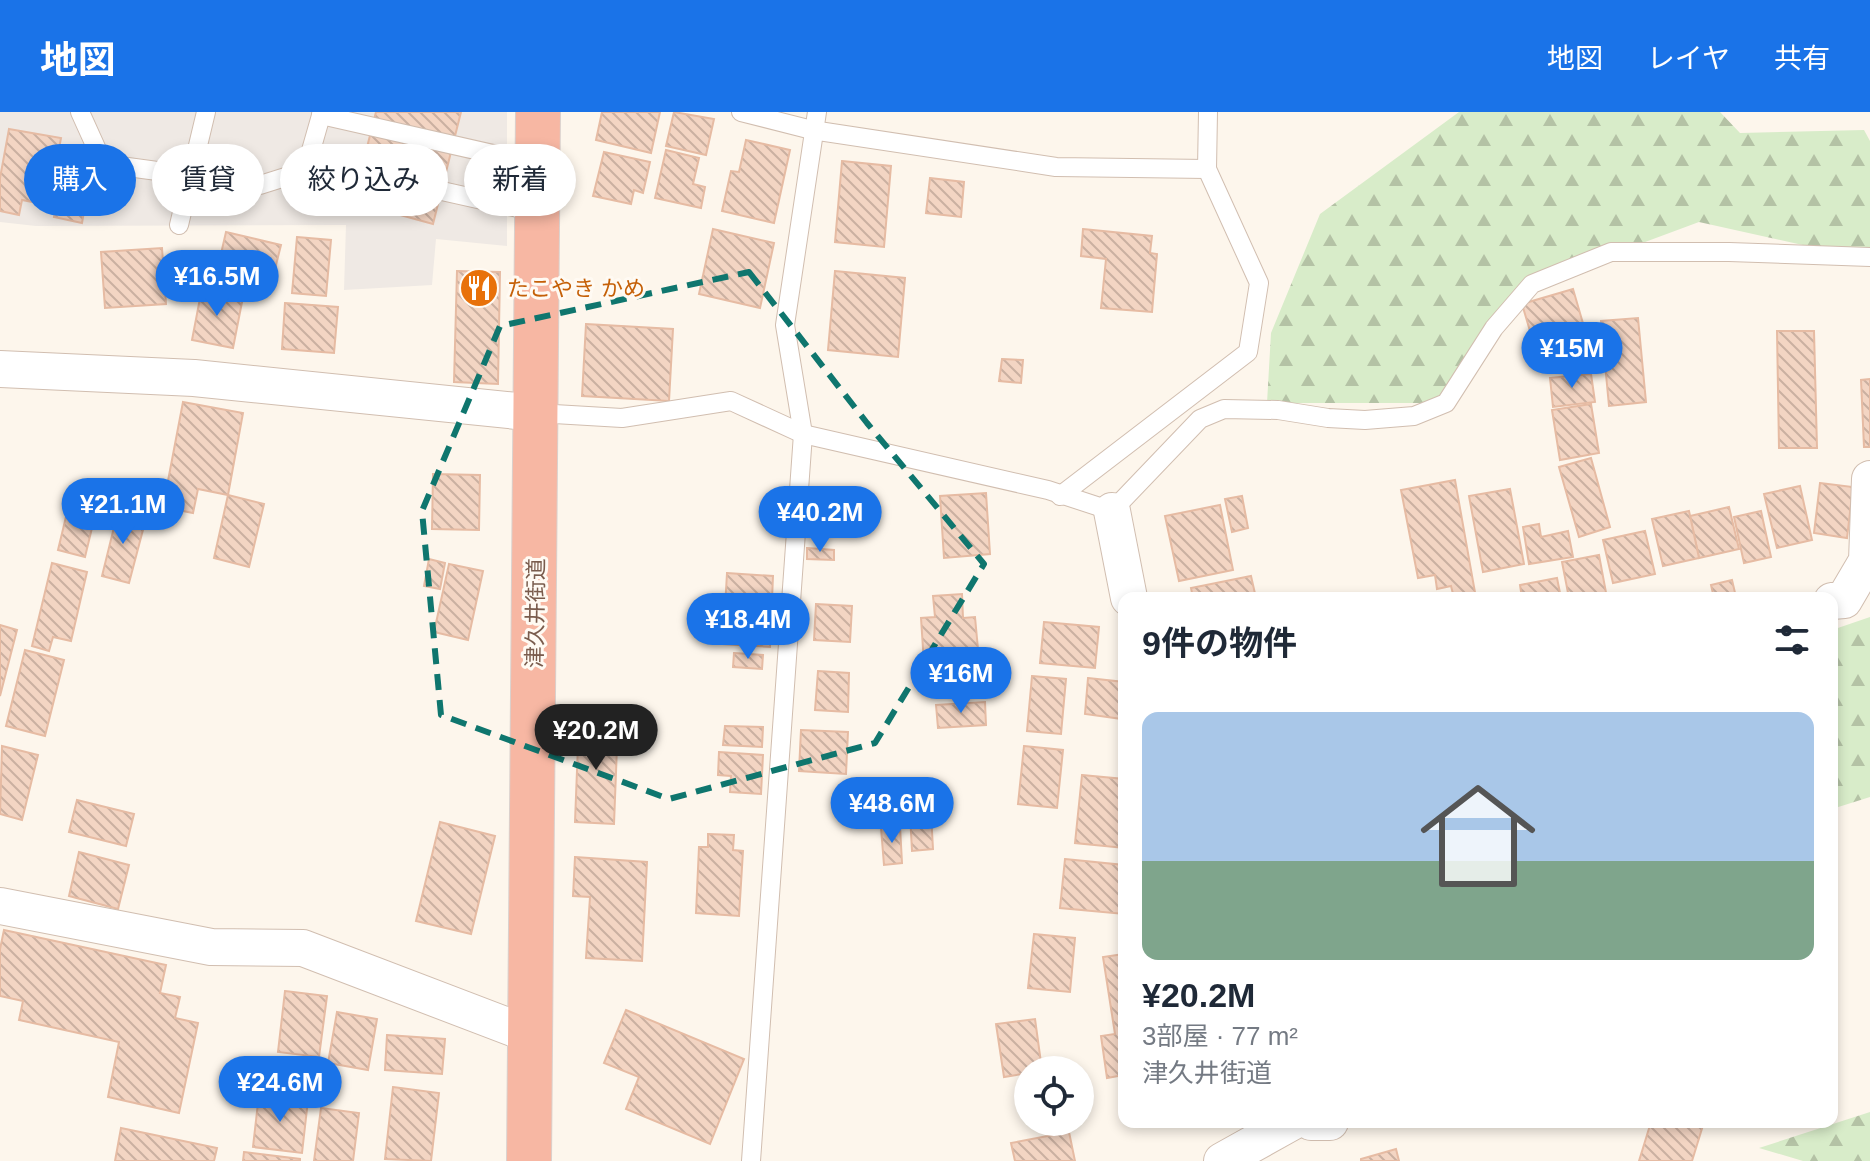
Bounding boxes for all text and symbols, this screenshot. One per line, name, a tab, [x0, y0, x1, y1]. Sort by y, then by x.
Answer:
text: 地図	[40, 39, 116, 81]
text: 地図	[1547, 43, 1603, 74]
text: レイヤ	[1647, 43, 1730, 74]
text: 共有	[1774, 43, 1830, 74]
chip: 購入	[24, 144, 136, 216]
chip: 賃貸	[152, 144, 264, 216]
chip: 絞り込み	[280, 144, 448, 216]
chip: 新着	[464, 144, 576, 216]
pin: ¥16.5M	[152, 250, 282, 318]
text: ¥16.5M	[174, 261, 260, 291]
restaurant icon: たこやき かめ	[458, 267, 500, 309]
place label: たこやき かめ	[507, 276, 645, 301]
pin: ¥15M	[1525, 322, 1619, 390]
text: ¥15M	[1539, 333, 1605, 363]
pin: ¥21.1M	[58, 478, 188, 546]
pin: ¥40.2M	[755, 486, 885, 554]
text: ¥21.1M	[80, 489, 166, 519]
text: ¥40.2M	[777, 497, 863, 527]
street label: 津久井街道	[522, 558, 549, 668]
pin: ¥18.4M	[683, 593, 813, 661]
text: ¥18.4M	[705, 604, 791, 634]
icon: filters	[1770, 618, 1814, 662]
text: 9件の物件	[1142, 624, 1297, 662]
pin: ¥16M	[914, 647, 1008, 715]
text: ¥16M	[928, 658, 994, 688]
pin: ¥20.2M	[531, 704, 661, 772]
text: ¥20.2M	[553, 715, 639, 745]
icon: home	[1406, 764, 1550, 908]
pin: ¥48.6M	[827, 777, 957, 845]
text: ¥48.6M	[849, 788, 935, 818]
text: ¥20.2M	[1142, 976, 1255, 1014]
text: 3部屋 · 77 m²	[1142, 1021, 1298, 1051]
pin: ¥24.6M	[215, 1056, 345, 1124]
map controls	[1014, 1056, 1094, 1136]
button: locate	[1014, 1056, 1094, 1136]
text: 津久井街道	[1142, 1058, 1272, 1088]
text: ¥24.6M	[237, 1067, 323, 1097]

